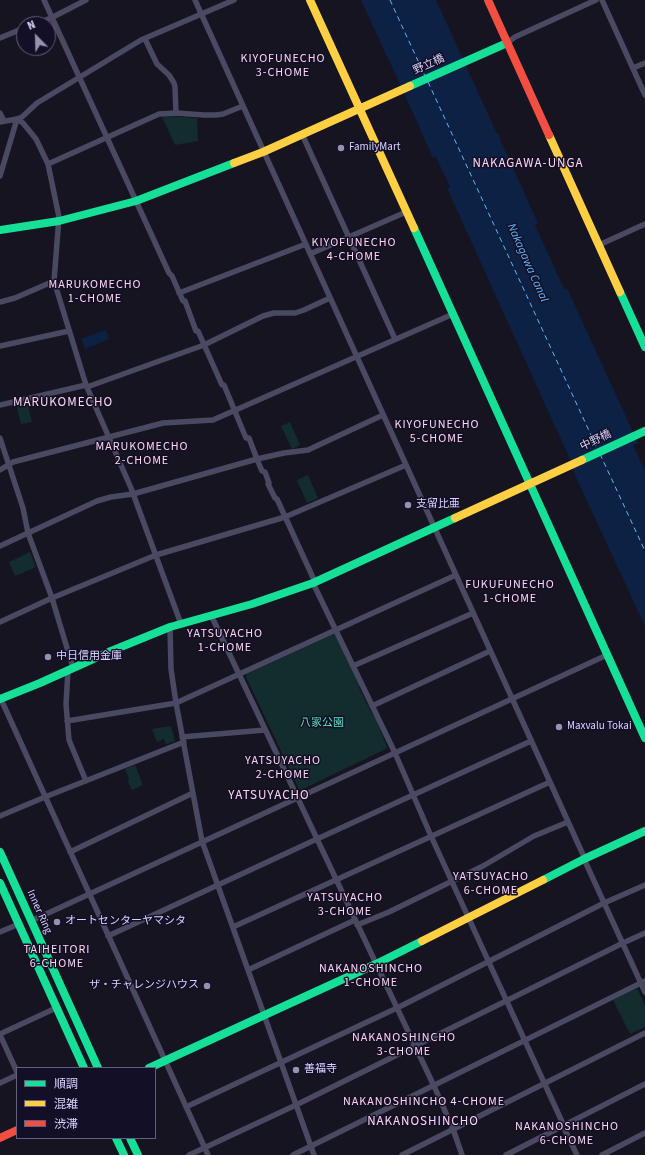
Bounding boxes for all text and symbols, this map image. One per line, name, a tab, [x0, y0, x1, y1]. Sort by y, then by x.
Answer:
north arrow	[16, 16, 56, 56]
text: N	[25, 17, 38, 34]
district label: KIYOFUNECHO 3-CHOME	[240, 52, 326, 80]
street label: 野立橋	[411, 52, 447, 78]
place label: FamilyMart	[349, 141, 400, 155]
marker: FamilyMart	[336, 143, 346, 153]
district label: NAKAGAWA-UNGA	[473, 156, 583, 172]
water label: Nakagawa Canal	[503, 221, 551, 305]
district label: KIYOFUNECHO 4-CHOME	[311, 236, 397, 264]
district label: MARUKOMECHO 1-CHOME	[48, 278, 142, 306]
district label: MARUKOMECHO	[13, 395, 113, 411]
district label: KIYOFUNECHO 5-CHOME	[394, 418, 480, 446]
street label: 中野橋	[578, 428, 614, 454]
district label: MARUKOMECHO 2-CHOME	[95, 440, 189, 468]
place label: 支留比亜	[416, 498, 460, 512]
marker: 支留比亜	[403, 500, 413, 510]
district label: FUKUFUNECHO 1-CHOME	[465, 578, 555, 606]
district label: YATSUYACHO 1-CHOME	[187, 627, 263, 655]
place label: 中日信用金庫	[56, 650, 122, 664]
marker: 中日信用金庫	[43, 652, 53, 662]
park label: 八家公園	[300, 717, 344, 731]
place label: Maxvalu Tokai	[567, 720, 632, 734]
marker: Maxvalu Tokai	[554, 722, 564, 732]
district label: YATSUYACHO 2-CHOME	[245, 754, 321, 782]
district label: YATSUYACHO	[228, 788, 310, 804]
district label: YATSUYACHO 6-CHOME	[453, 870, 529, 898]
street label: Inner Ring	[23, 888, 55, 936]
district label: YATSUYACHO 3-CHOME	[307, 891, 383, 919]
place label: オートセンターヤマシタ	[65, 915, 186, 929]
marker: オートセンターヤマシタ	[52, 917, 62, 927]
district label: TAIHEITORI 6-CHOME	[23, 943, 91, 971]
district label: NAKANOSHINCHO 1-CHOME	[319, 962, 423, 990]
place label: ザ・チャレンジハウス	[89, 979, 199, 993]
marker: ザ・チャレンジハウス	[202, 981, 212, 991]
district label: NAKANOSHINCHO 3-CHOME	[352, 1031, 456, 1059]
place label: 善福寺	[304, 1063, 337, 1077]
marker: 善福寺	[291, 1065, 301, 1075]
legend	[16, 1067, 156, 1139]
text: 順調	[54, 1076, 78, 1093]
district label: NAKANOSHINCHO 4-CHOME	[343, 1095, 505, 1109]
text: 混雑	[54, 1096, 78, 1113]
district label: NAKANOSHINCHO	[367, 1114, 479, 1130]
text: 渋滞	[54, 1116, 78, 1133]
district label: NAKANOSHINCHO 6-CHOME	[515, 1120, 619, 1148]

